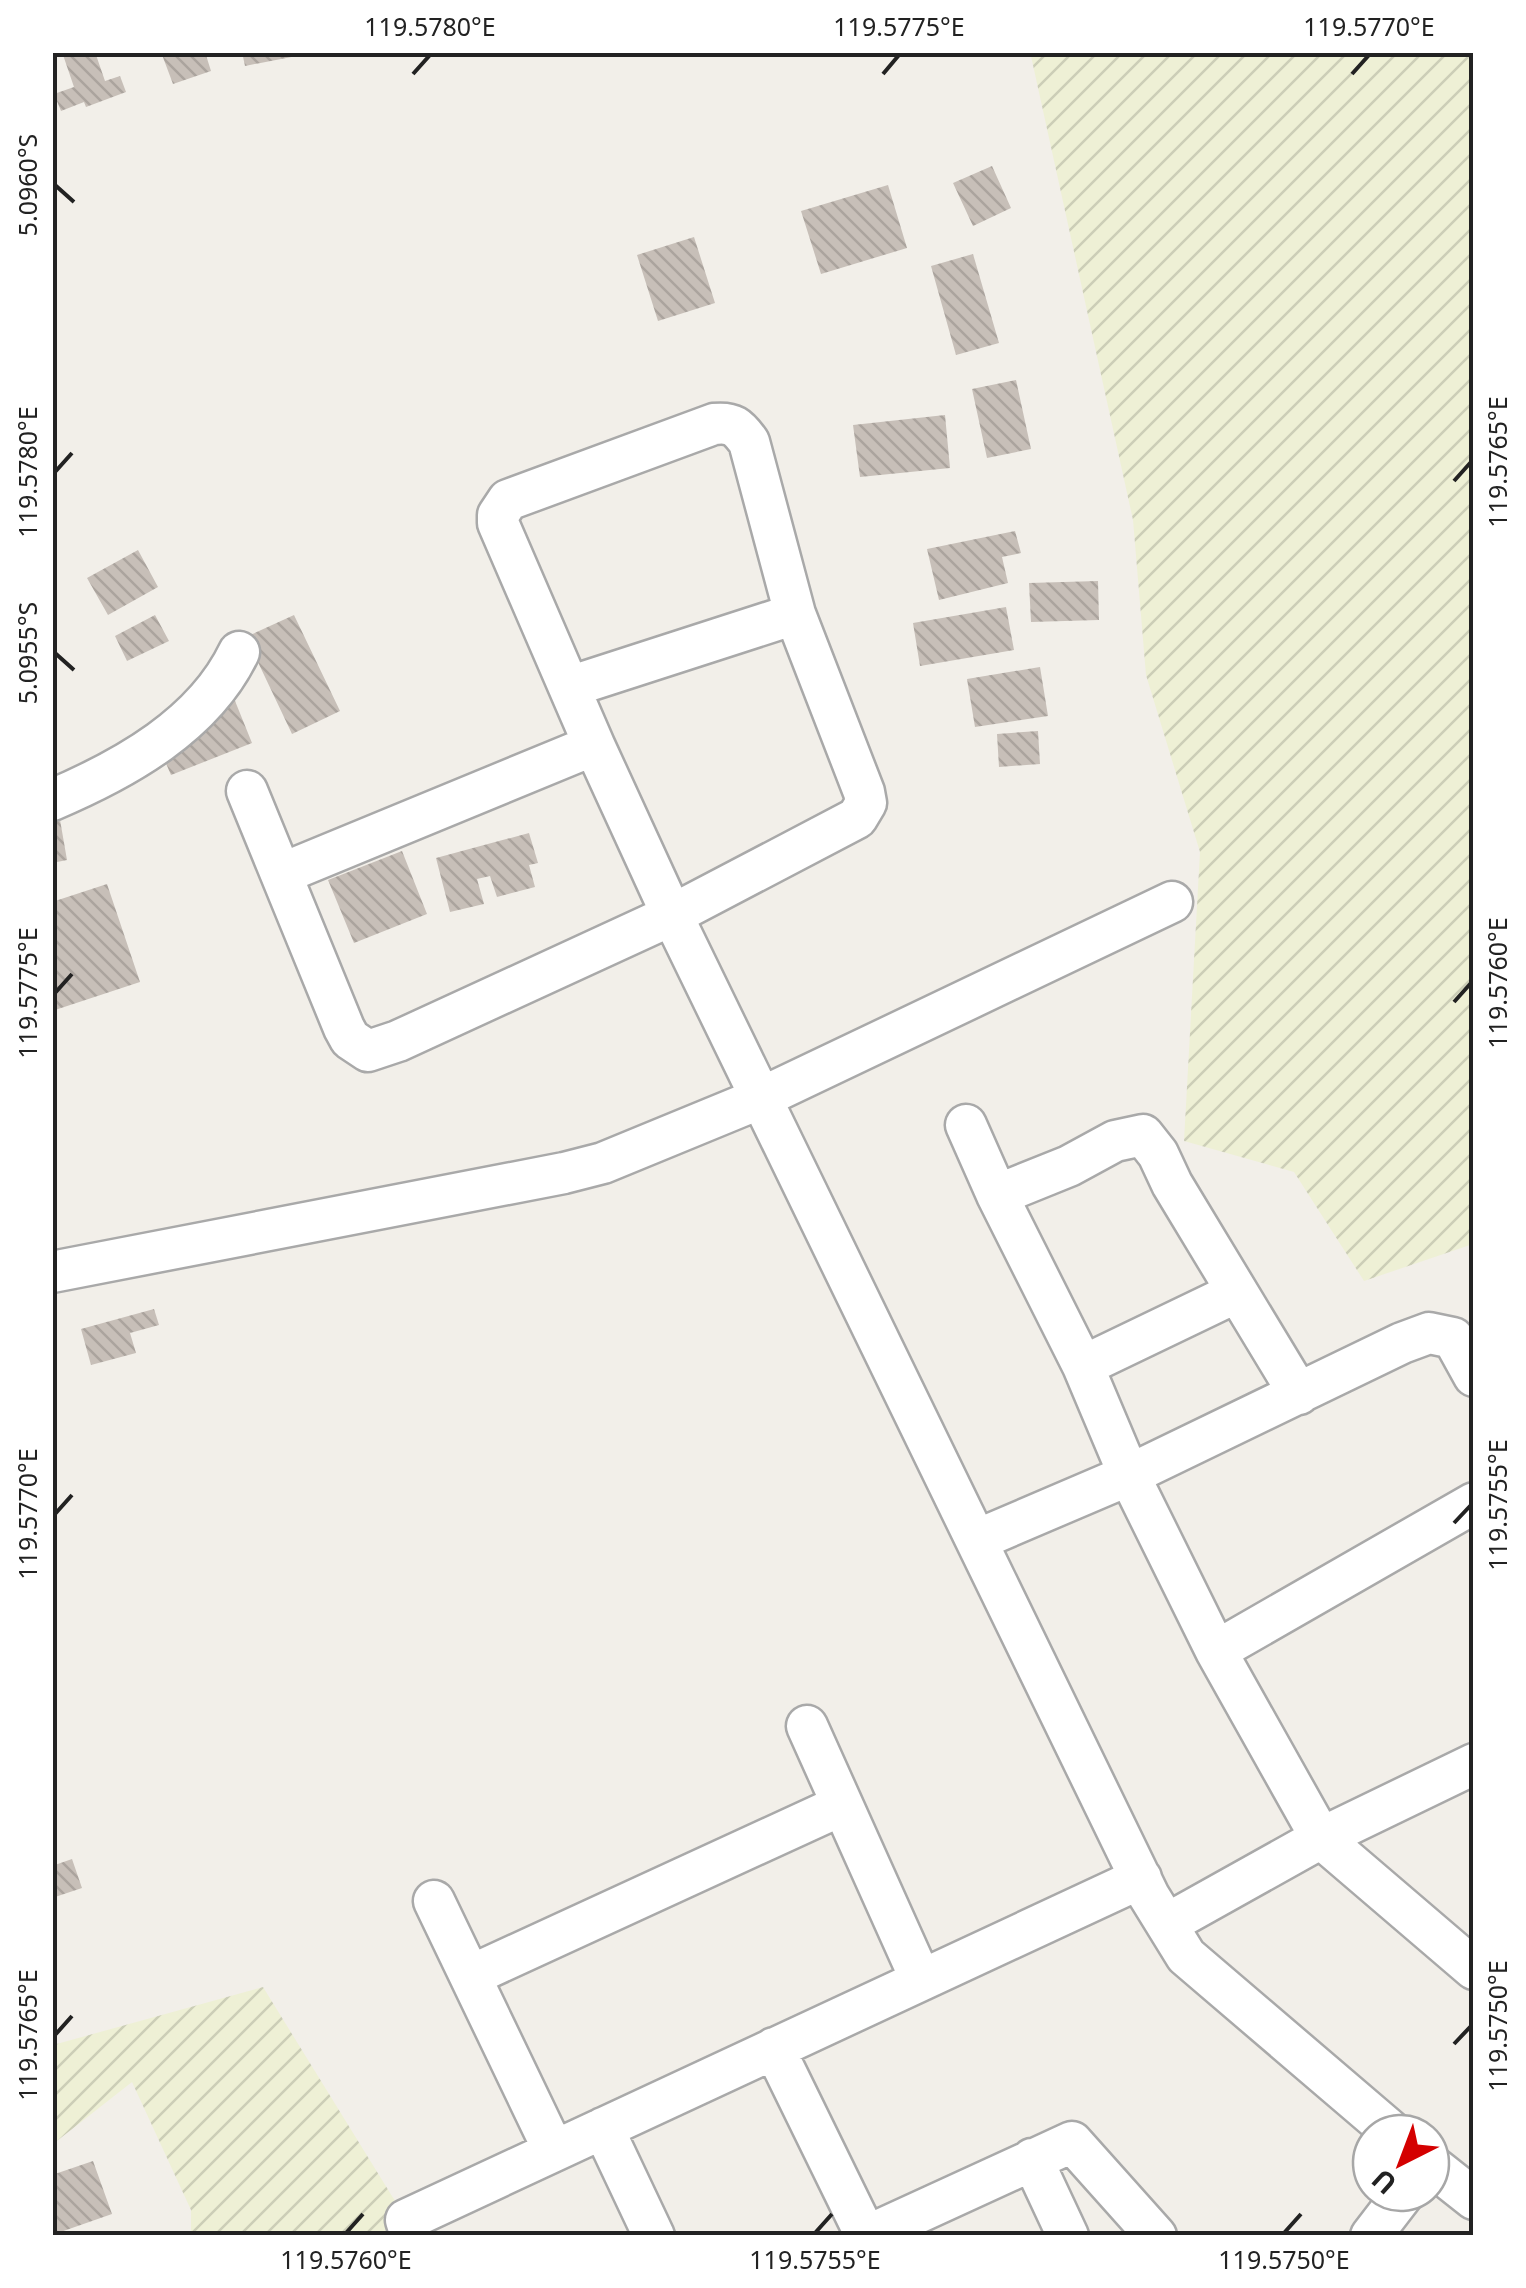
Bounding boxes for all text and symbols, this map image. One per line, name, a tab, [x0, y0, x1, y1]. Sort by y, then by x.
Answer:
text: 119.5780°E	[364, 9, 496, 43]
text: 119.5775°E	[833, 9, 965, 43]
text: 119.5770°E	[1303, 9, 1435, 43]
text: 5.0960°S	[10, 134, 44, 236]
text: 119.5765°E	[1480, 396, 1514, 528]
text: 119.5780°E	[10, 406, 44, 538]
text: 5.0955°S	[10, 602, 44, 704]
text: 119.5760°E	[1480, 917, 1514, 1049]
text: 119.5775°E	[10, 927, 44, 1059]
text: 119.5755°E	[1480, 1439, 1514, 1571]
text: 119.5770°E	[10, 1448, 44, 1580]
text: 119.5750°E	[1480, 1960, 1514, 2092]
text: 119.5765°E	[10, 1969, 44, 2101]
north arrow	[1351, 2113, 1451, 2213]
text: U	[1363, 2161, 1404, 2204]
text: 119.5760°E	[280, 2242, 412, 2276]
text: 119.5755°E	[749, 2242, 881, 2276]
text: 119.5750°E	[1218, 2242, 1350, 2276]

